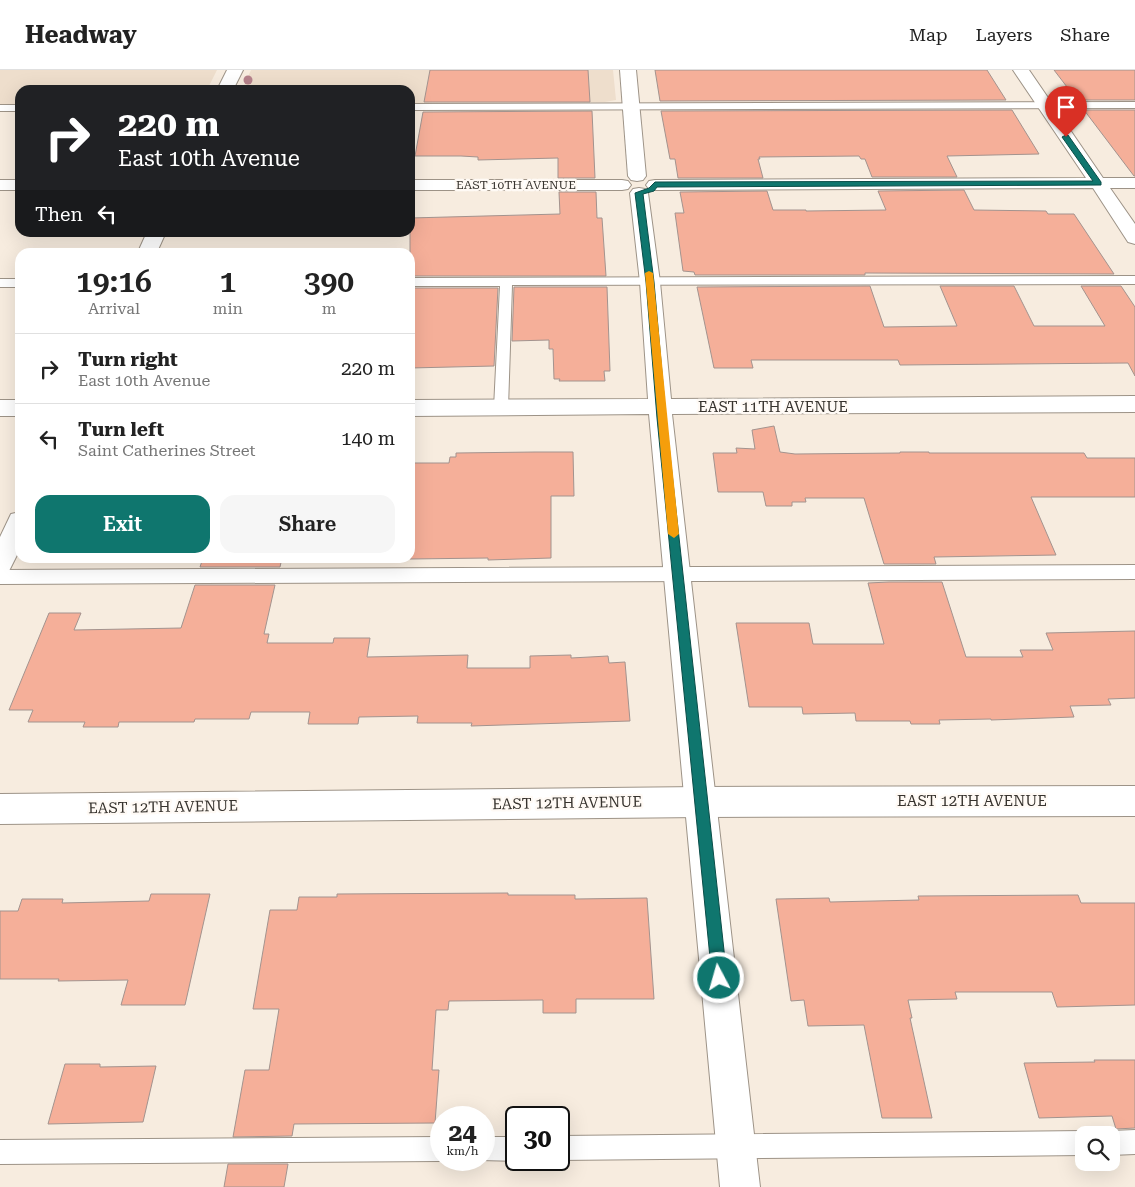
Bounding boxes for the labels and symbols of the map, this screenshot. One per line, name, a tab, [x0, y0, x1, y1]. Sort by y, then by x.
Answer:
pin	[1045, 86, 1087, 137]
street label: EAST 10TH AVENUE	[456, 178, 576, 192]
street label: EAST 11TH AVENUE	[698, 398, 848, 416]
street label: EAST 12TH AVENUE	[897, 792, 1047, 810]
street label: EAST 12TH AVENUE	[492, 793, 642, 813]
street label: EAST 12TH AVENUE	[88, 797, 238, 817]
position arrow	[692, 951, 744, 1003]
speed limit sign: 30	[505, 1106, 570, 1171]

